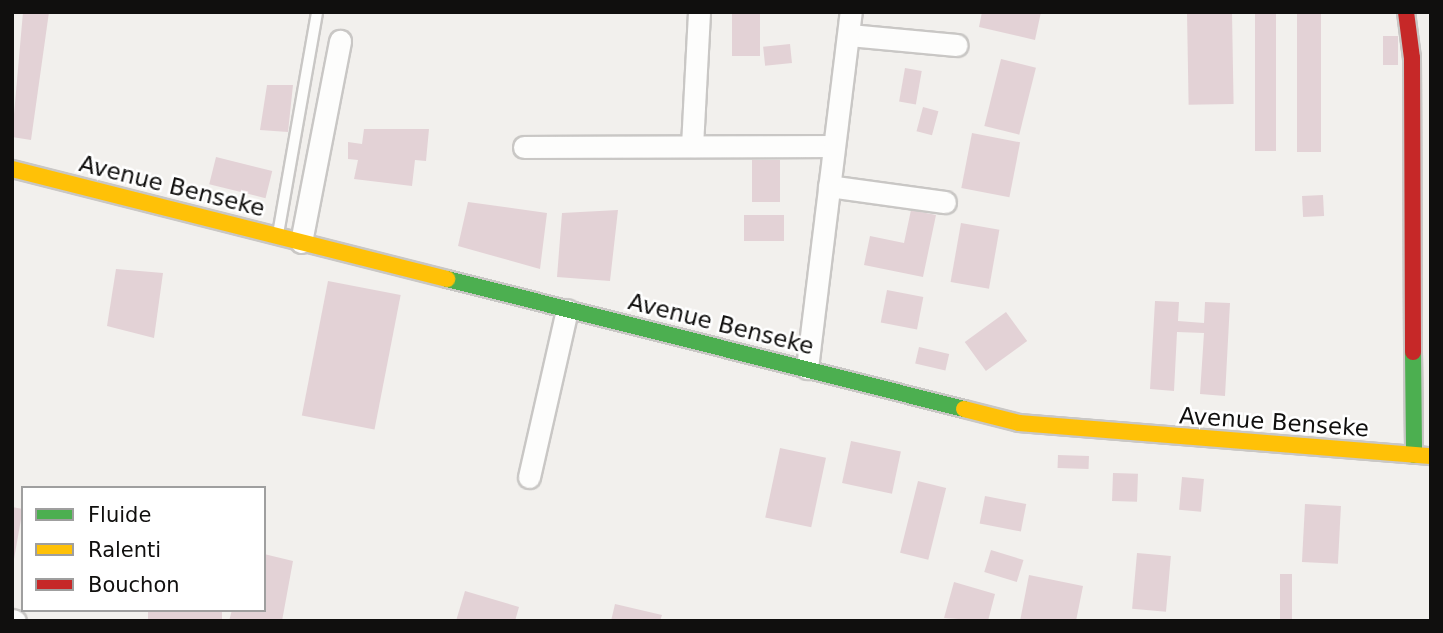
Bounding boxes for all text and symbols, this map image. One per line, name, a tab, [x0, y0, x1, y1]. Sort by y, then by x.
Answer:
street label: Avenue Benseke	[76, 150, 268, 222]
street label: Avenue Benseke	[625, 288, 817, 360]
street label: Avenue Benseke	[1178, 402, 1370, 442]
legend	[21, 486, 266, 612]
text: Fluide	[88, 503, 151, 527]
text: Ralenti	[88, 538, 161, 562]
text: Bouchon	[88, 573, 180, 597]

